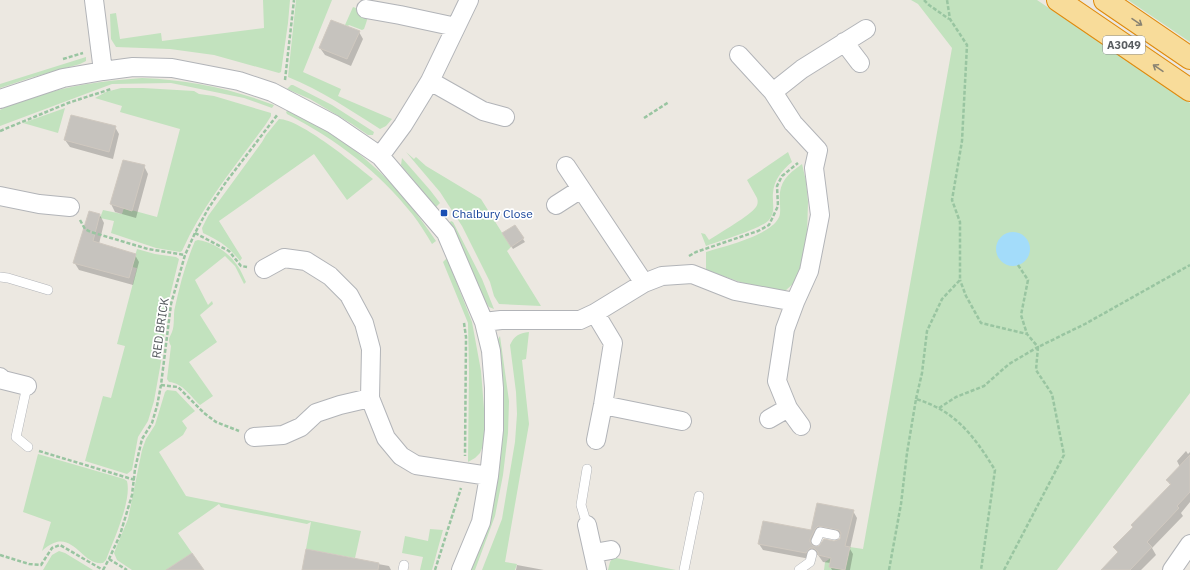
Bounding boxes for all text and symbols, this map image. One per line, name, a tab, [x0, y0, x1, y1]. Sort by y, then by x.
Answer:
one-way arrow	[1131, 18, 1142, 26]
road number: A3049	[1103, 36, 1145, 54]
one-way arrow	[1153, 64, 1164, 72]
place label: Chalbury Close	[452, 206, 533, 221]
marker: Chalbury Close	[439, 208, 449, 218]
street label: RED BRICK	[148, 296, 172, 359]

